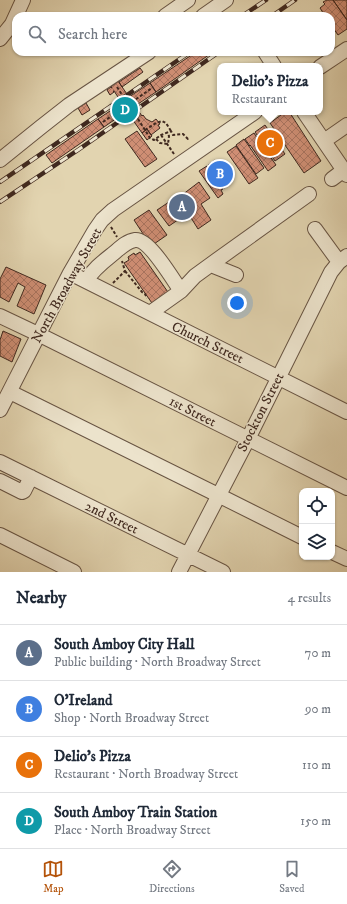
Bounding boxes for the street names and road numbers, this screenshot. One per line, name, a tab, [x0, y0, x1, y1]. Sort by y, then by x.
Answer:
street label: North Broadway Street	[28, 224, 106, 346]
street label: Church Street	[169, 318, 247, 368]
street label: Stockton Street	[233, 369, 289, 455]
street label: 1st Street	[166, 392, 220, 432]
street label: 2nd Street	[82, 497, 142, 539]

